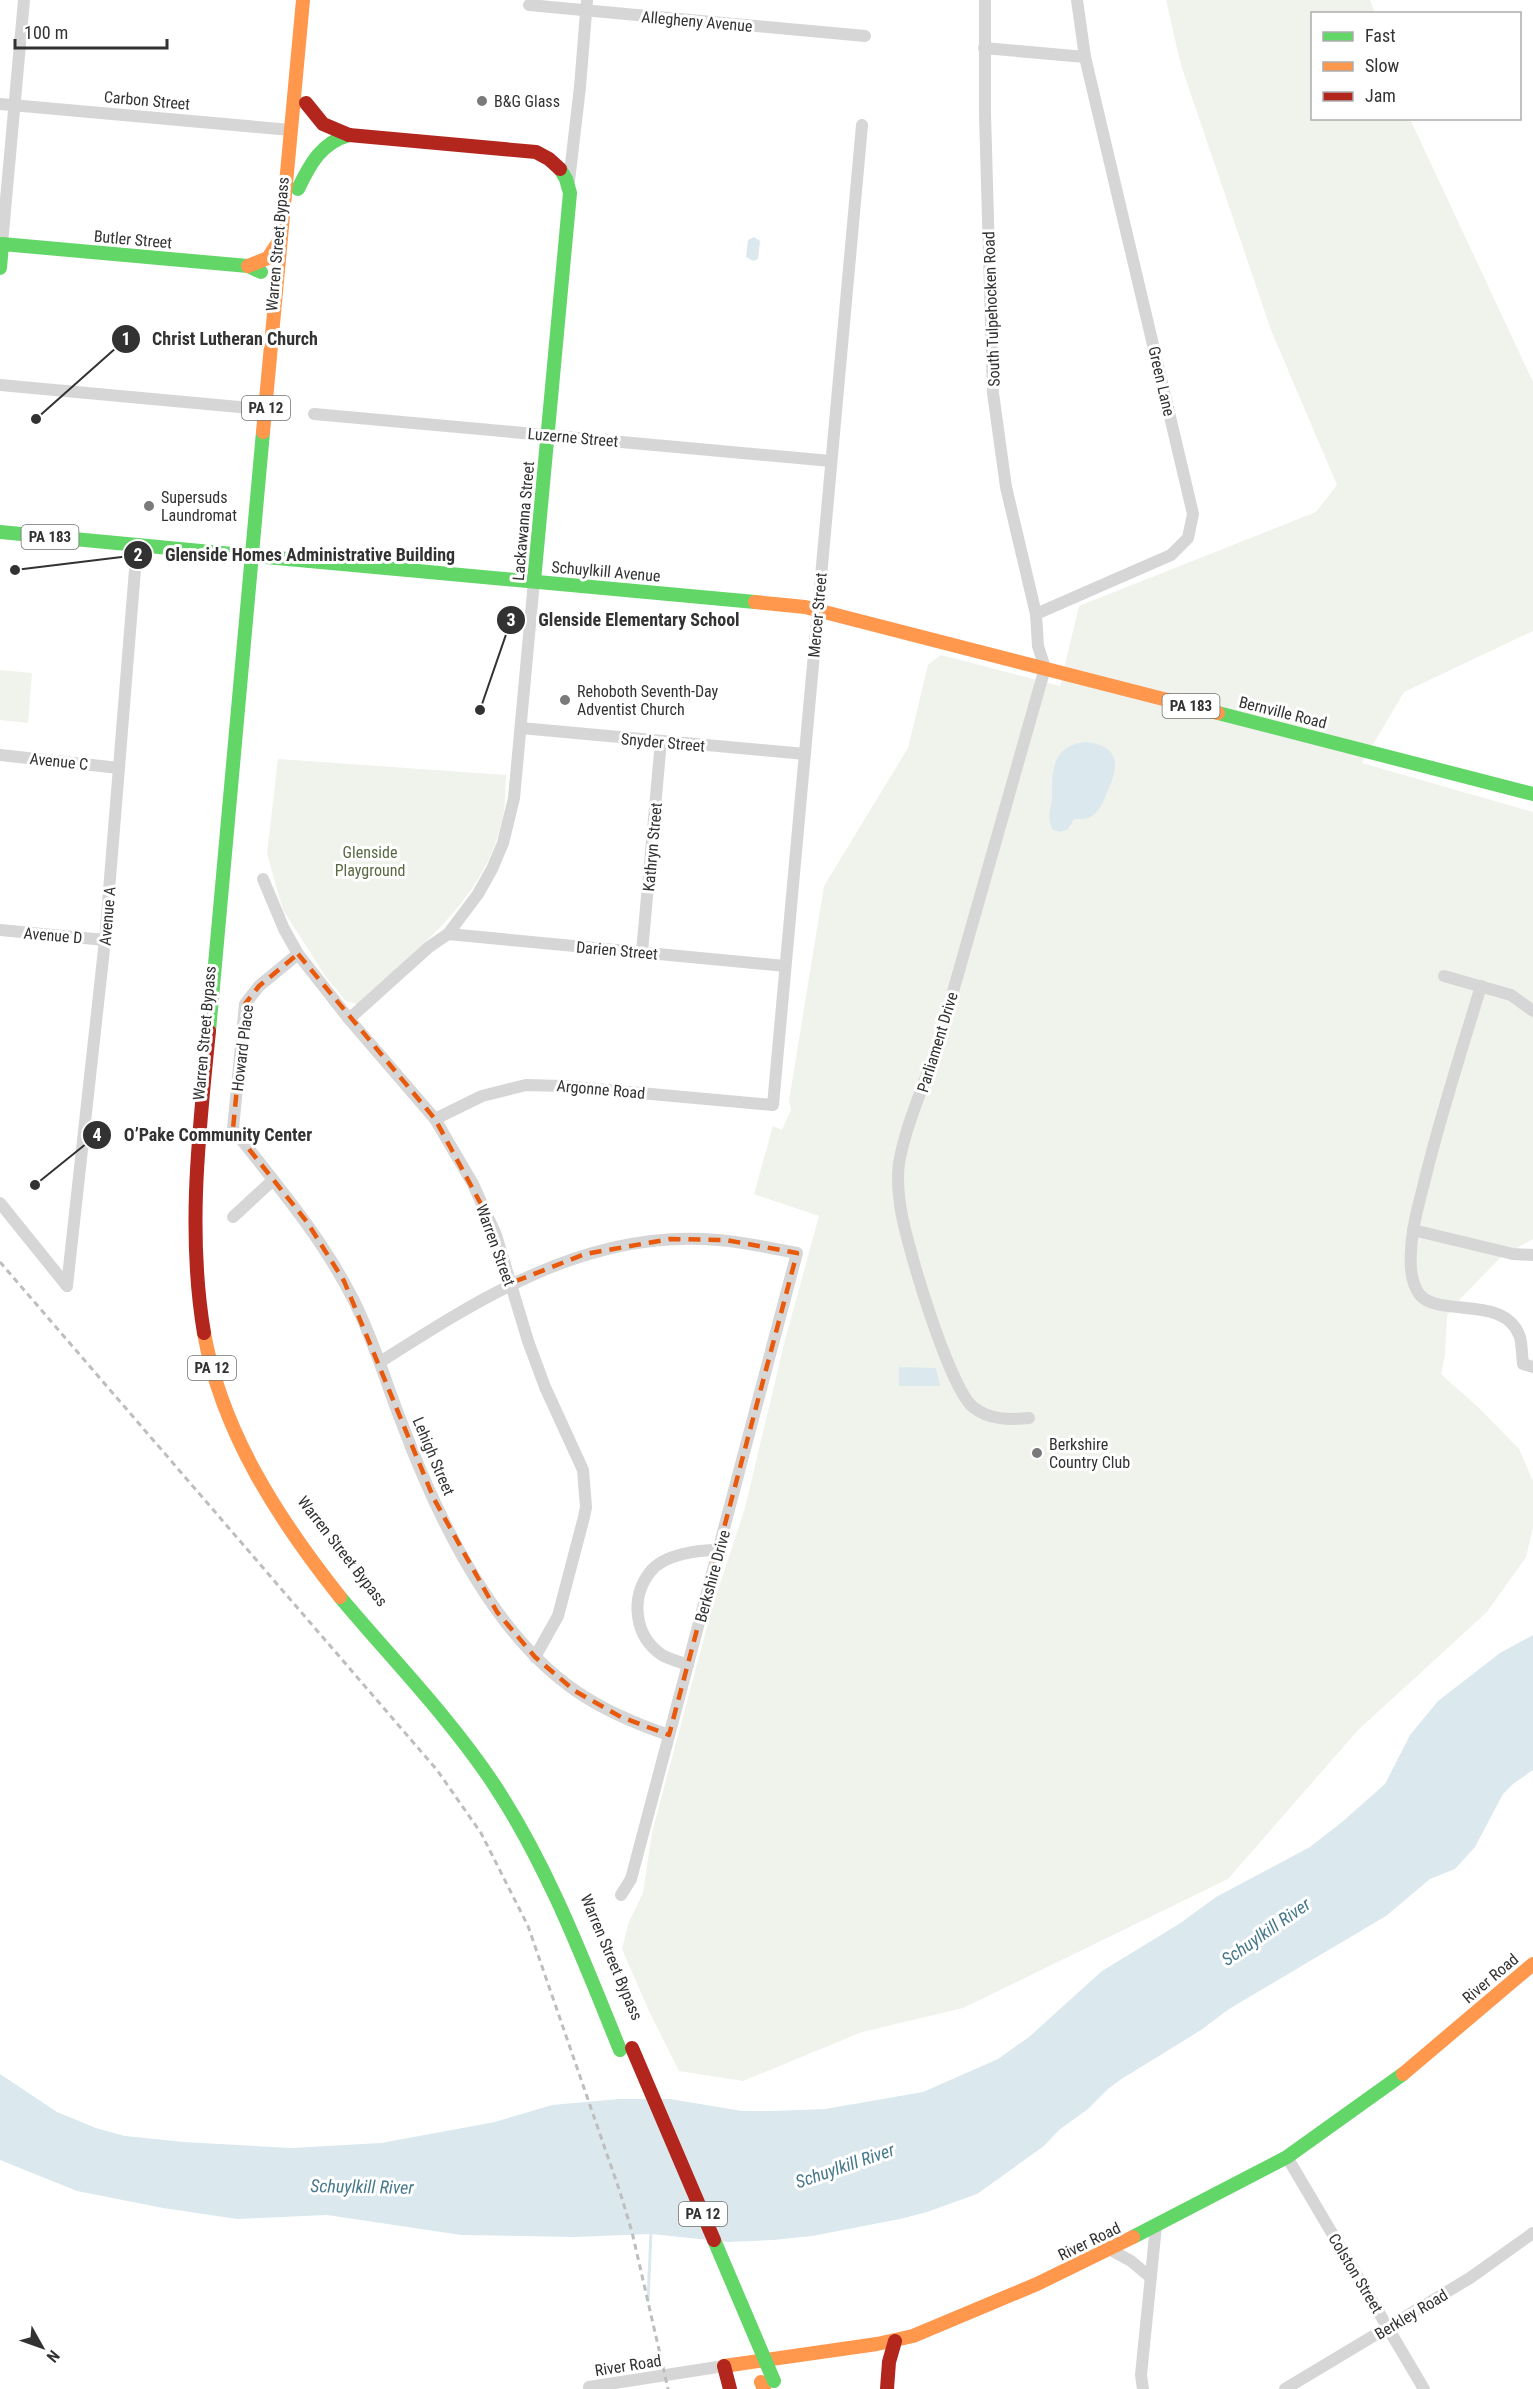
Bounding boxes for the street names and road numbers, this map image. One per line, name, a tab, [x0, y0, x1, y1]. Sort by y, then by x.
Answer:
street label: Allegheny Avenue	[641, 7, 753, 36]
street label: Carbon Street	[103, 87, 191, 114]
street label: Warren Street Bypass	[262, 176, 293, 312]
street label: Butler Street	[93, 227, 173, 252]
street label: South Tulpehocken Road	[979, 231, 1004, 387]
street label: Green Lane	[1144, 344, 1179, 418]
road number: PA 12	[242, 396, 290, 420]
street label: Luzerne Street	[527, 424, 619, 451]
street label: Lackawanna Street	[509, 460, 538, 582]
road number: PA 183	[22, 525, 78, 549]
street label: Schuylkill Avenue	[551, 557, 661, 586]
street label: Mercer Street	[804, 571, 831, 658]
street label: Bernville Road	[1237, 692, 1329, 733]
road number: PA 183	[1162, 694, 1220, 718]
street label: Snyder Street	[620, 729, 706, 756]
street label: Avenue C	[29, 749, 89, 774]
street label: Kathryn Street	[639, 801, 666, 892]
street label: Avenue A	[95, 886, 120, 946]
street label: Avenue D	[23, 923, 83, 948]
street label: Darien Street	[575, 937, 659, 964]
street label: Warren Street Bypass	[189, 965, 220, 1101]
street label: Parliament Drive	[913, 990, 962, 1095]
street label: Howard Place	[228, 1004, 257, 1093]
street label: Argonne Road	[556, 1076, 646, 1103]
street label: Warren Street	[472, 1202, 519, 1289]
road number: PA 12	[188, 1356, 236, 1380]
street label: Lehigh Street	[409, 1414, 459, 1498]
street label: Warren Street Bypass	[294, 1492, 392, 1610]
street label: Berkshire Drive	[691, 1528, 734, 1624]
street label: Warren Street Bypass	[576, 1891, 647, 2023]
street label: River Road	[1459, 1950, 1522, 2007]
road number: PA 12	[679, 2202, 727, 2226]
street label: River Road	[1055, 2218, 1124, 2265]
street label: Colston Street	[1324, 2230, 1387, 2317]
street label: Berkley Road	[1371, 2285, 1451, 2344]
street label: River Road	[593, 2351, 663, 2380]

